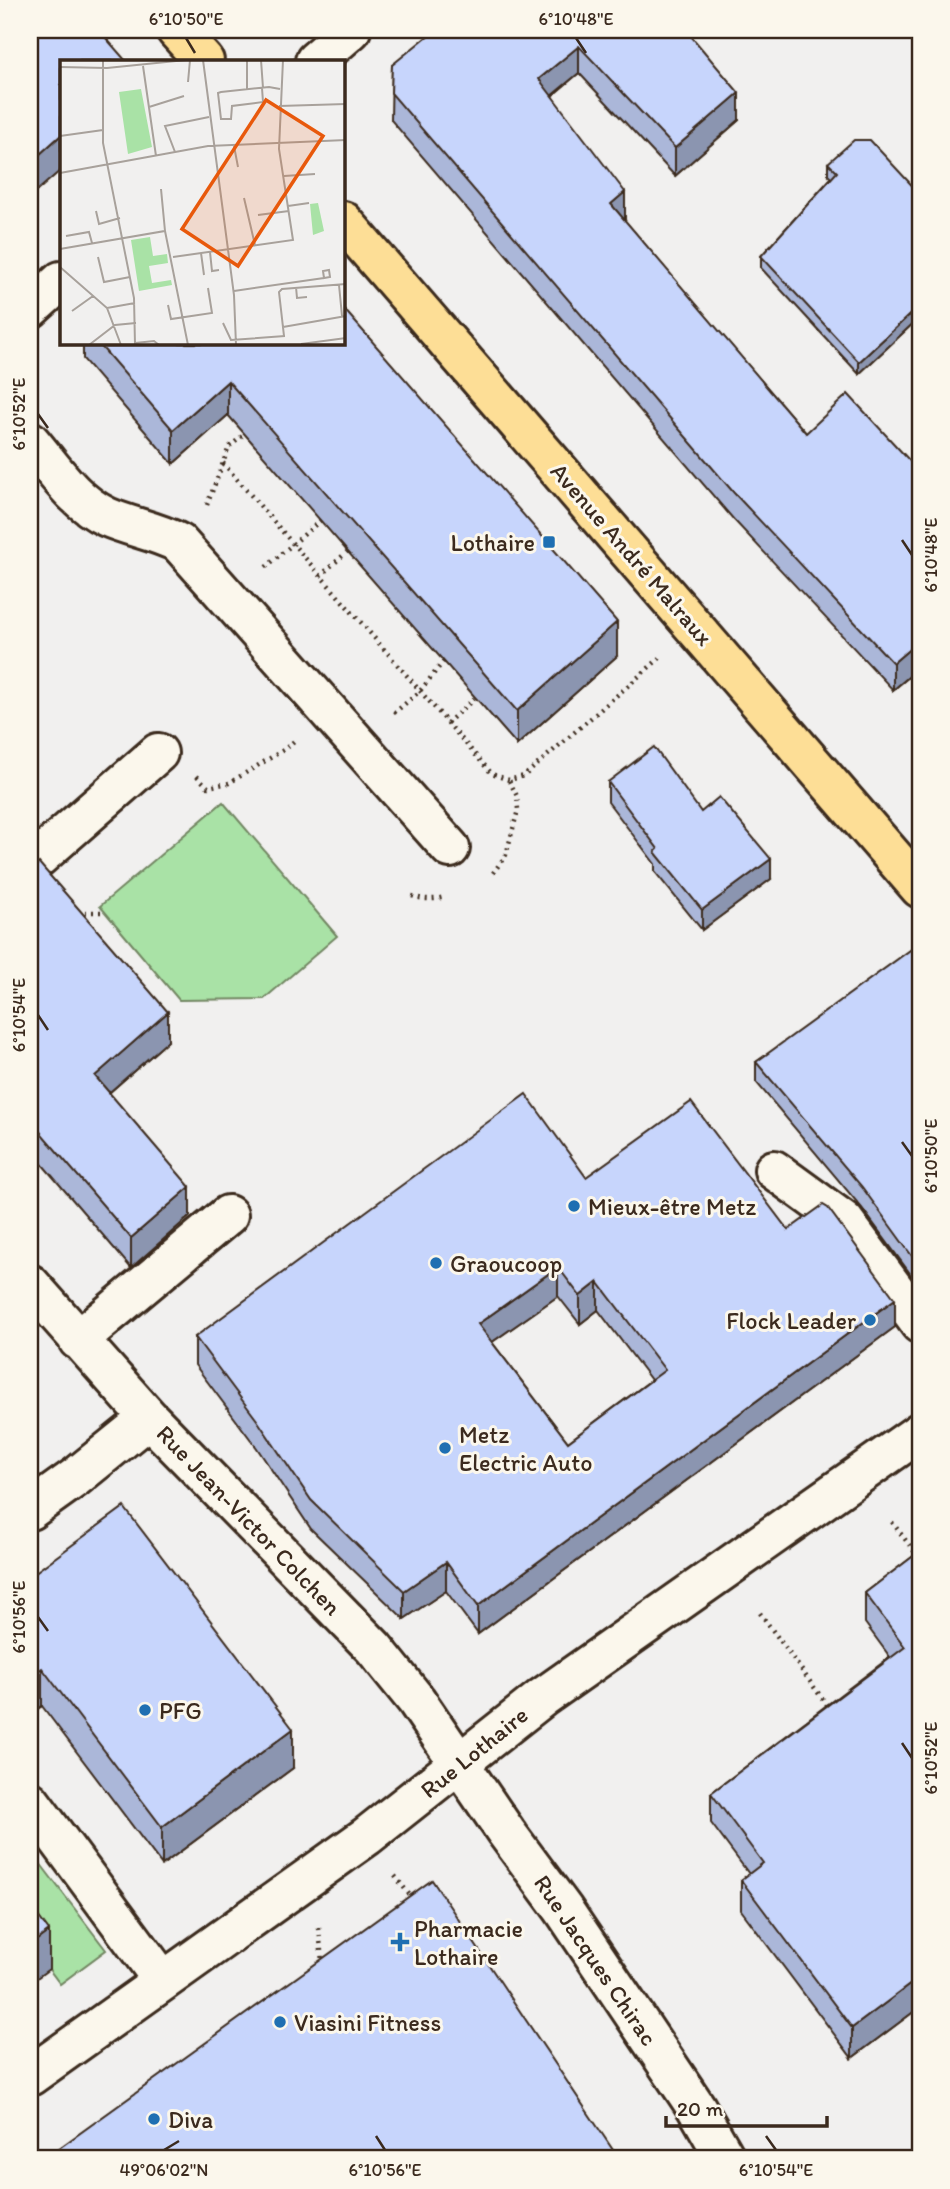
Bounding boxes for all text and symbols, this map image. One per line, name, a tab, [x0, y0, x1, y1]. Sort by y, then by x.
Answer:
text: 6°10'50"E	[149, 8, 223, 30]
text: 6°10'48"E	[539, 8, 613, 30]
inset map	[60, 60, 345, 345]
text: 6°10'52"E	[8, 377, 30, 451]
street label: Avenue André Malraux	[545, 457, 719, 651]
text: 6°10'48"E	[920, 518, 942, 592]
place label: Lothaire	[451, 528, 535, 557]
marker: Lothaire	[541, 534, 557, 550]
text: 6°10'54"E	[8, 978, 30, 1052]
text: 6°10'50"E	[920, 1119, 942, 1193]
place label: Mieux-être Metz	[588, 1192, 756, 1221]
marker: Mieux-être Metz	[566, 1198, 582, 1214]
place label: Graoucoop	[450, 1249, 562, 1278]
marker: Graoucoop	[428, 1255, 444, 1271]
place label: Flock Leader	[726, 1306, 856, 1335]
marker: Flock Leader	[862, 1312, 878, 1328]
street label: Rue Jean-Victor Colchen	[151, 1419, 347, 1621]
place label: Metz Electric Auto	[459, 1420, 592, 1477]
marker: Metz Electric Auto	[437, 1440, 453, 1456]
text: 6°10'56"E	[8, 1580, 30, 1654]
place label: PFG	[159, 1696, 202, 1725]
street label: Rue Lothaire	[414, 1700, 534, 1804]
marker: PFG	[137, 1702, 153, 1718]
text: 6°10'52"E	[920, 1721, 942, 1795]
street label: Rue Jacques Chirac	[528, 1869, 664, 2051]
place label: Pharmacie Lothaire	[414, 1914, 523, 1971]
marker: Pharmacie Lothaire	[392, 1934, 408, 1950]
place label: Viasini Fitness	[294, 2008, 441, 2037]
marker: Viasini Fitness	[272, 2014, 288, 2030]
scale bar	[666, 2084, 828, 2128]
text: 20 m	[677, 2096, 724, 2121]
place label: Diva	[168, 2105, 213, 2134]
marker: Diva	[146, 2111, 162, 2127]
text: 49°06'02"N	[120, 2159, 208, 2181]
text: 6°10'56"E	[348, 2159, 422, 2181]
text: 6°10'54"E	[739, 2159, 813, 2181]

